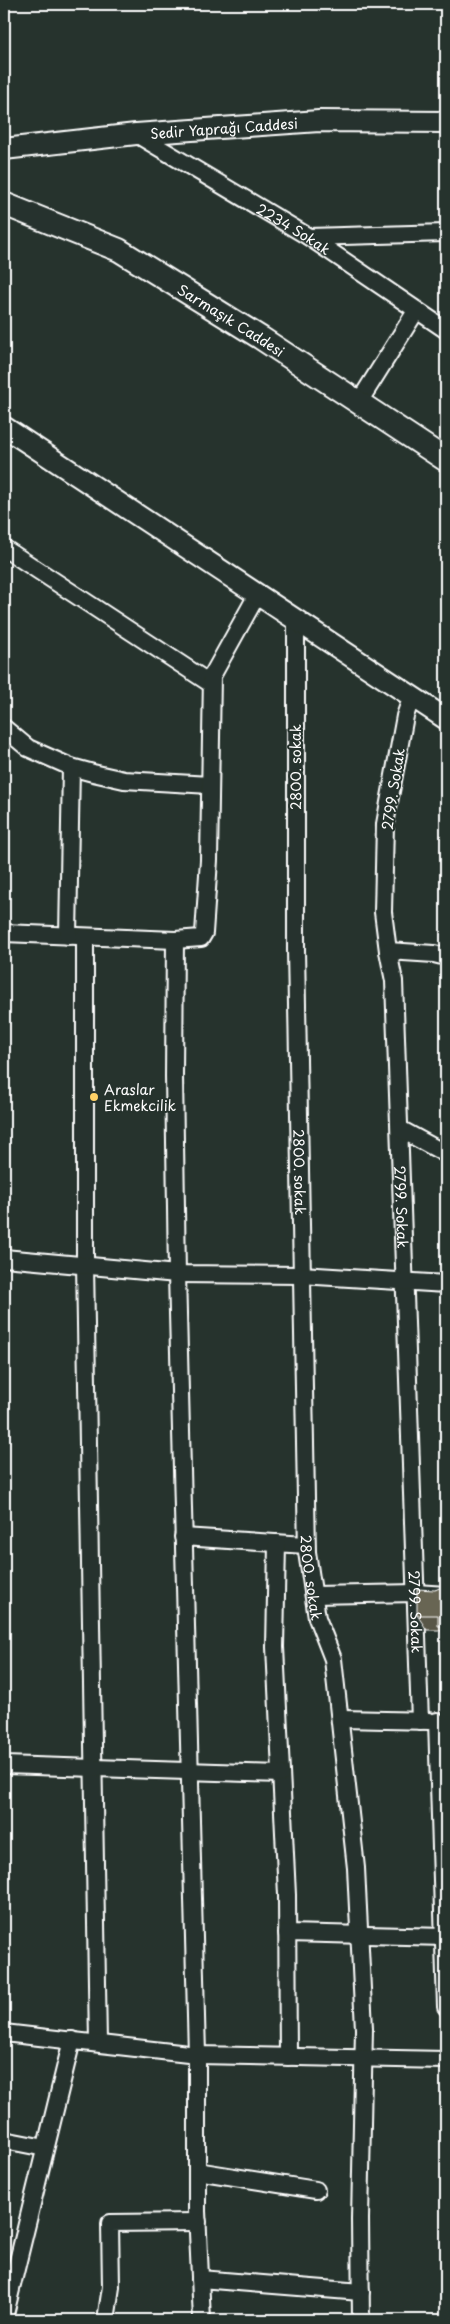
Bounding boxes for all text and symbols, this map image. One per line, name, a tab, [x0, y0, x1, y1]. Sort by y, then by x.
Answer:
street label: Sedir Yaprağı Caddesi	[149, 112, 298, 143]
street label: 2234 Sokak	[253, 198, 335, 259]
street label: Sarmaşık Caddesi	[174, 278, 289, 361]
street label: 2800. sokak	[285, 724, 306, 810]
street label: 2799. Sokak	[376, 746, 410, 832]
place label: Araslar Ekmekcilik	[104, 1079, 177, 1116]
marker: Araslar Ekmekcilik	[88, 1091, 100, 1103]
street label: 2800. sokak	[289, 1129, 311, 1215]
street label: 2799. Sokak	[390, 1165, 414, 1249]
street label: 2800. sokak	[296, 1535, 328, 1622]
street label: 2799. Sokak	[404, 1570, 428, 1653]

